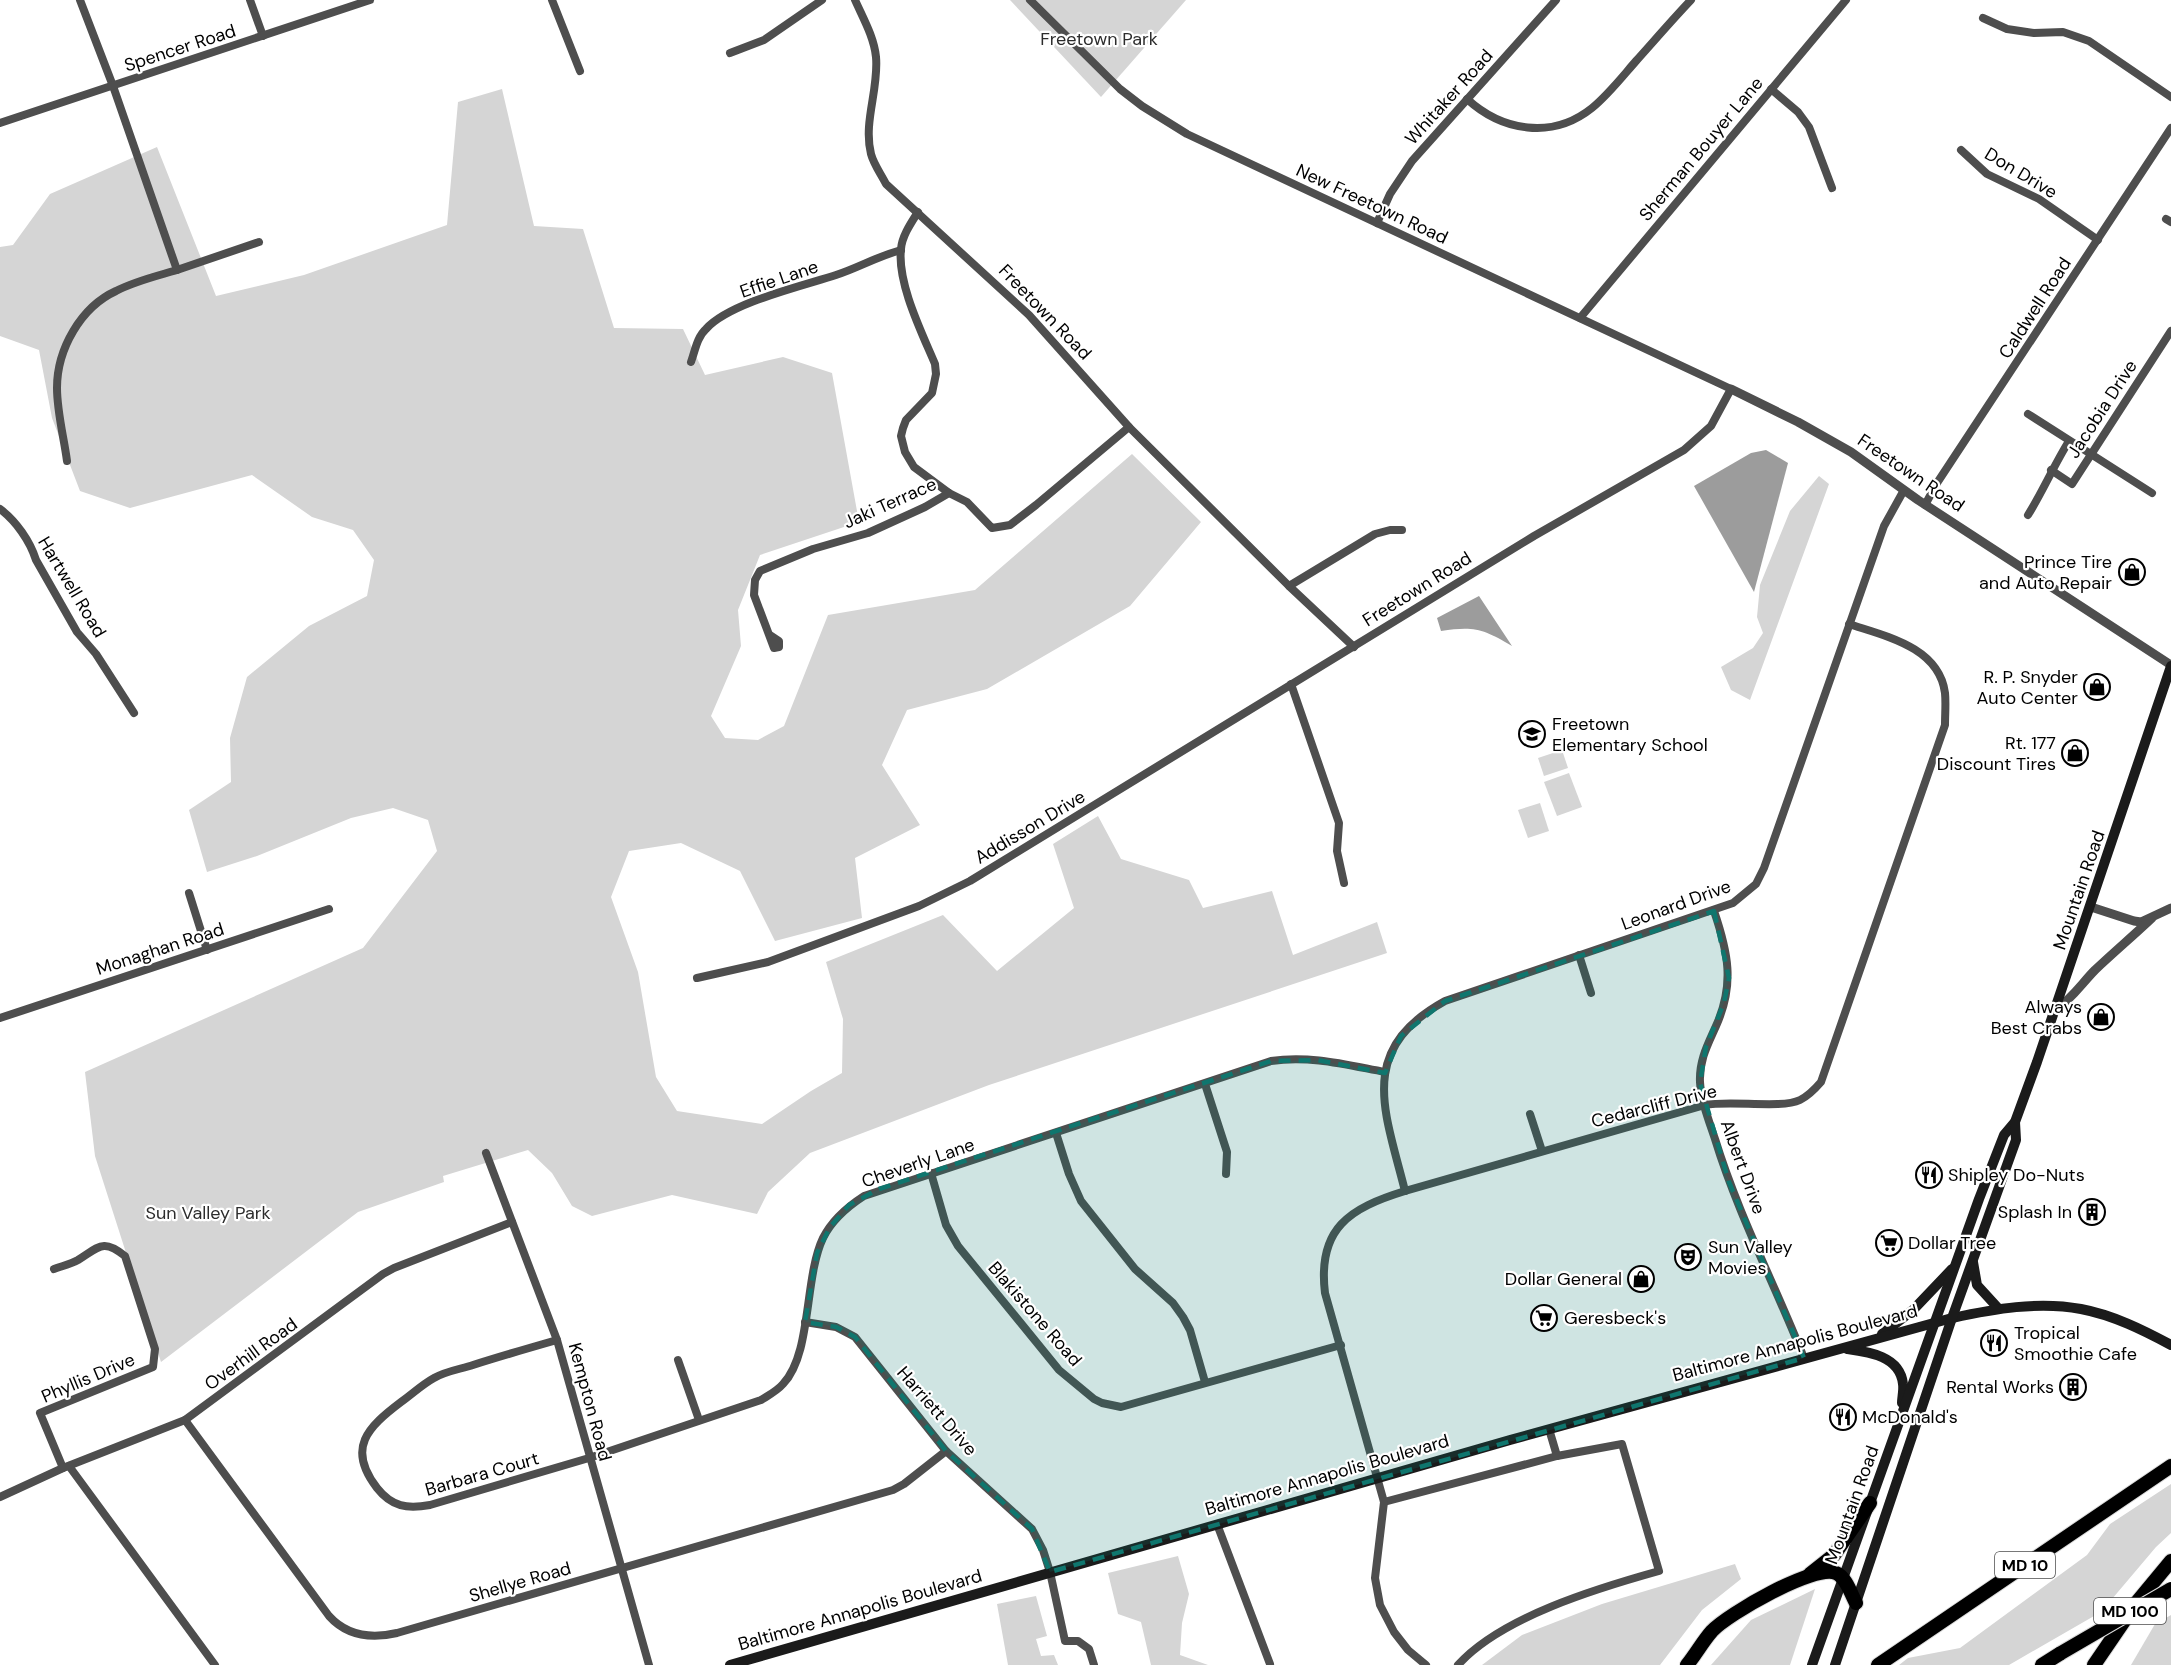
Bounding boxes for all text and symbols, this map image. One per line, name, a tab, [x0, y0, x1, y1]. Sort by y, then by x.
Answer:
street label: Spencer Road	[121, 19, 239, 77]
park label: Freetown Park	[1040, 27, 1158, 51]
street label: Whitaker Road	[1400, 44, 1498, 150]
street label: Sherman Bouyer Lane	[1634, 72, 1768, 226]
street label: Don Drive	[1980, 142, 2062, 204]
street label: New Freetown Road	[1292, 158, 1452, 250]
street label: Caldwell Road	[1993, 253, 2077, 363]
street label: Effie Lane	[737, 254, 821, 304]
street label: Freetown Road	[993, 259, 1097, 365]
street label: Jacobia Drive	[2061, 355, 2143, 463]
street label: Freetown Road	[1853, 428, 1969, 518]
street label: Jaki Terrace	[840, 472, 940, 534]
street label: Hartwell Road	[32, 532, 112, 642]
street label: Freetown Road	[1358, 546, 1476, 632]
place label: Prince Tire and Auto Repair	[1979, 550, 2112, 595]
shop icon: Prince Tire and Auto Repair	[2117, 557, 2147, 587]
place label: R. P. Snyder Auto Center	[1977, 665, 2078, 710]
shop icon: R. P. Snyder Auto Center	[2082, 672, 2112, 702]
place label: Freetown Elementary School	[1552, 712, 1708, 757]
school or university icon: Freetown Elementary School	[1517, 719, 1547, 749]
place label: Rt. 177 Discount Tires	[1937, 731, 2056, 776]
shop icon: Rt. 177 Discount Tires	[2060, 738, 2090, 768]
street label: Addisson Drive	[970, 785, 1090, 869]
street label: Mountain Road	[2047, 827, 2111, 953]
street label: Leonard Drive	[1618, 874, 1734, 936]
street label: Monaghan Road	[93, 917, 227, 981]
place label: Always Best Crabs	[1991, 995, 2082, 1040]
shop icon: Always Best Crabs	[2086, 1002, 2116, 1032]
street label: Cedarcliff Drive	[1589, 1079, 1719, 1133]
street label: Albert Drive	[1715, 1117, 1771, 1217]
street label: Cheverly Lane	[858, 1132, 978, 1194]
restaurant icon: Shipley Do-Nuts	[1914, 1160, 1944, 1190]
place label: Shipley Do-Nuts	[1948, 1163, 2085, 1187]
building icon: Splash In	[2077, 1197, 2107, 1227]
place label: Splash In	[1998, 1200, 2072, 1224]
park label: Sun Valley Park	[146, 1201, 270, 1225]
supermarket icon: Dollar Tree	[1874, 1228, 1904, 1258]
place label: Dollar Tree	[1908, 1231, 1996, 1255]
place label: Sun Valley Movies	[1708, 1235, 1793, 1280]
theatre icon: Sun Valley Movies	[1673, 1242, 1703, 1272]
street label: Blakistone Road	[983, 1257, 1087, 1371]
shop icon: Dollar General	[1626, 1264, 1656, 1294]
place label: Dollar General	[1505, 1267, 1622, 1291]
street label: Baltimore Annapolis Boulevard	[1670, 1299, 1920, 1387]
supermarket icon: Geresbeck's	[1529, 1303, 1559, 1333]
place label: Geresbeck's	[1564, 1306, 1666, 1330]
street label: Overhill Road	[200, 1312, 302, 1396]
place label: Tropical Smoothie Cafe	[2014, 1321, 2137, 1366]
restaurant icon: Tropical Smoothie Cafe	[1979, 1328, 2009, 1358]
street label: Kempton Road	[563, 1340, 617, 1464]
street label: Phyllis Drive	[38, 1348, 138, 1408]
street label: Harriett Drive	[891, 1361, 983, 1461]
building icon: Rental Works	[2058, 1372, 2088, 1402]
place label: Rental Works	[1946, 1375, 2054, 1399]
restaurant icon: McDonald's	[1828, 1402, 1858, 1432]
place label: McDonald's	[1862, 1405, 1958, 1429]
street label: Baltimore Annapolis Boulevard	[1202, 1429, 1452, 1521]
street label: Mountain Road	[1819, 1442, 1885, 1568]
street label: Barbara Court	[422, 1446, 542, 1502]
road number: MD 10	[1995, 1552, 2055, 1578]
street label: Shellye Road	[466, 1556, 574, 1608]
street label: Baltimore Annapolis Boulevard	[735, 1564, 985, 1656]
road number: MD 100	[2094, 1598, 2166, 1624]

